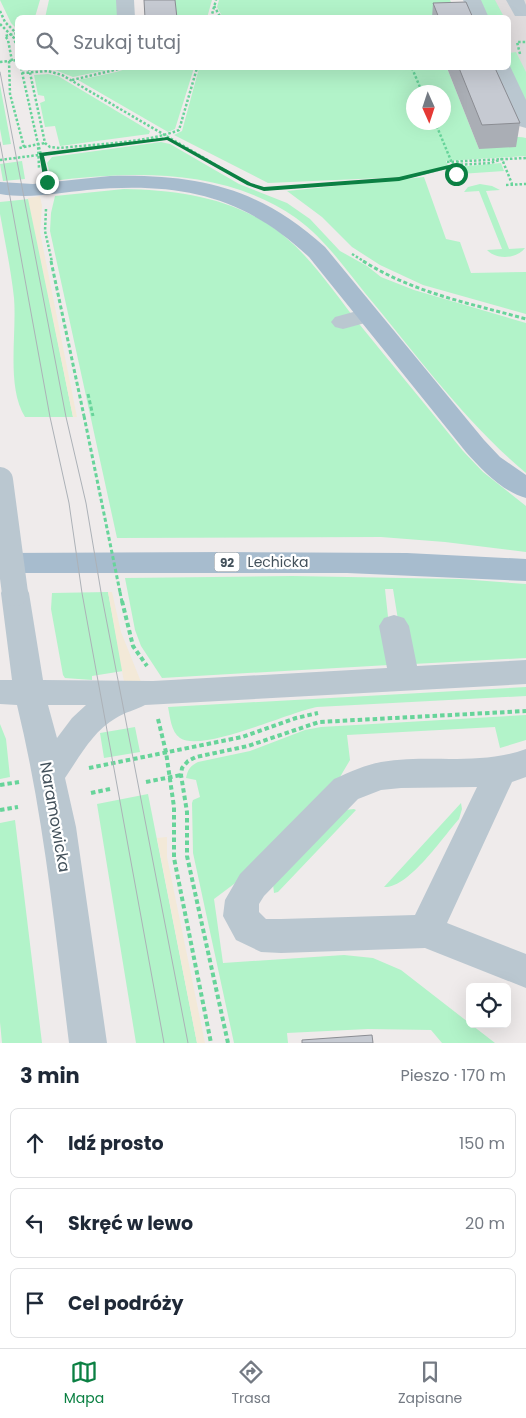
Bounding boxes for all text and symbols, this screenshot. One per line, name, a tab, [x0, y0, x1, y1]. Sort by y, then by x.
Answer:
search box	[15, 15, 511, 70]
icon: search	[33, 29, 61, 57]
text: Szukaj tutaj	[73, 29, 181, 56]
north arrow	[406, 85, 451, 130]
route start	[445, 163, 468, 186]
route end	[36, 171, 59, 194]
road number: 92	[214, 552, 240, 572]
street label: Lechicka	[248, 552, 308, 572]
street label: Naramowicka	[34, 760, 76, 874]
map controls	[466, 983, 511, 1028]
button: locate	[466, 983, 511, 1028]
text: 3 min	[20, 1061, 80, 1090]
text: Pieszo · 170 m	[400, 1064, 506, 1087]
icon: ahead	[21, 1129, 49, 1157]
text: Idź prosto	[68, 1130, 164, 1157]
text: 150 m	[459, 1132, 505, 1155]
icon: left	[21, 1209, 49, 1237]
text: Skręć w lewo	[68, 1210, 193, 1237]
text: 20 m	[465, 1212, 505, 1235]
icon: arrive	[21, 1289, 49, 1317]
text: Cel podróży	[68, 1290, 183, 1317]
tab: Mapa	[64, 1358, 104, 1409]
tab: Trasa	[232, 1358, 271, 1409]
tab: Zapisane	[398, 1358, 462, 1409]

